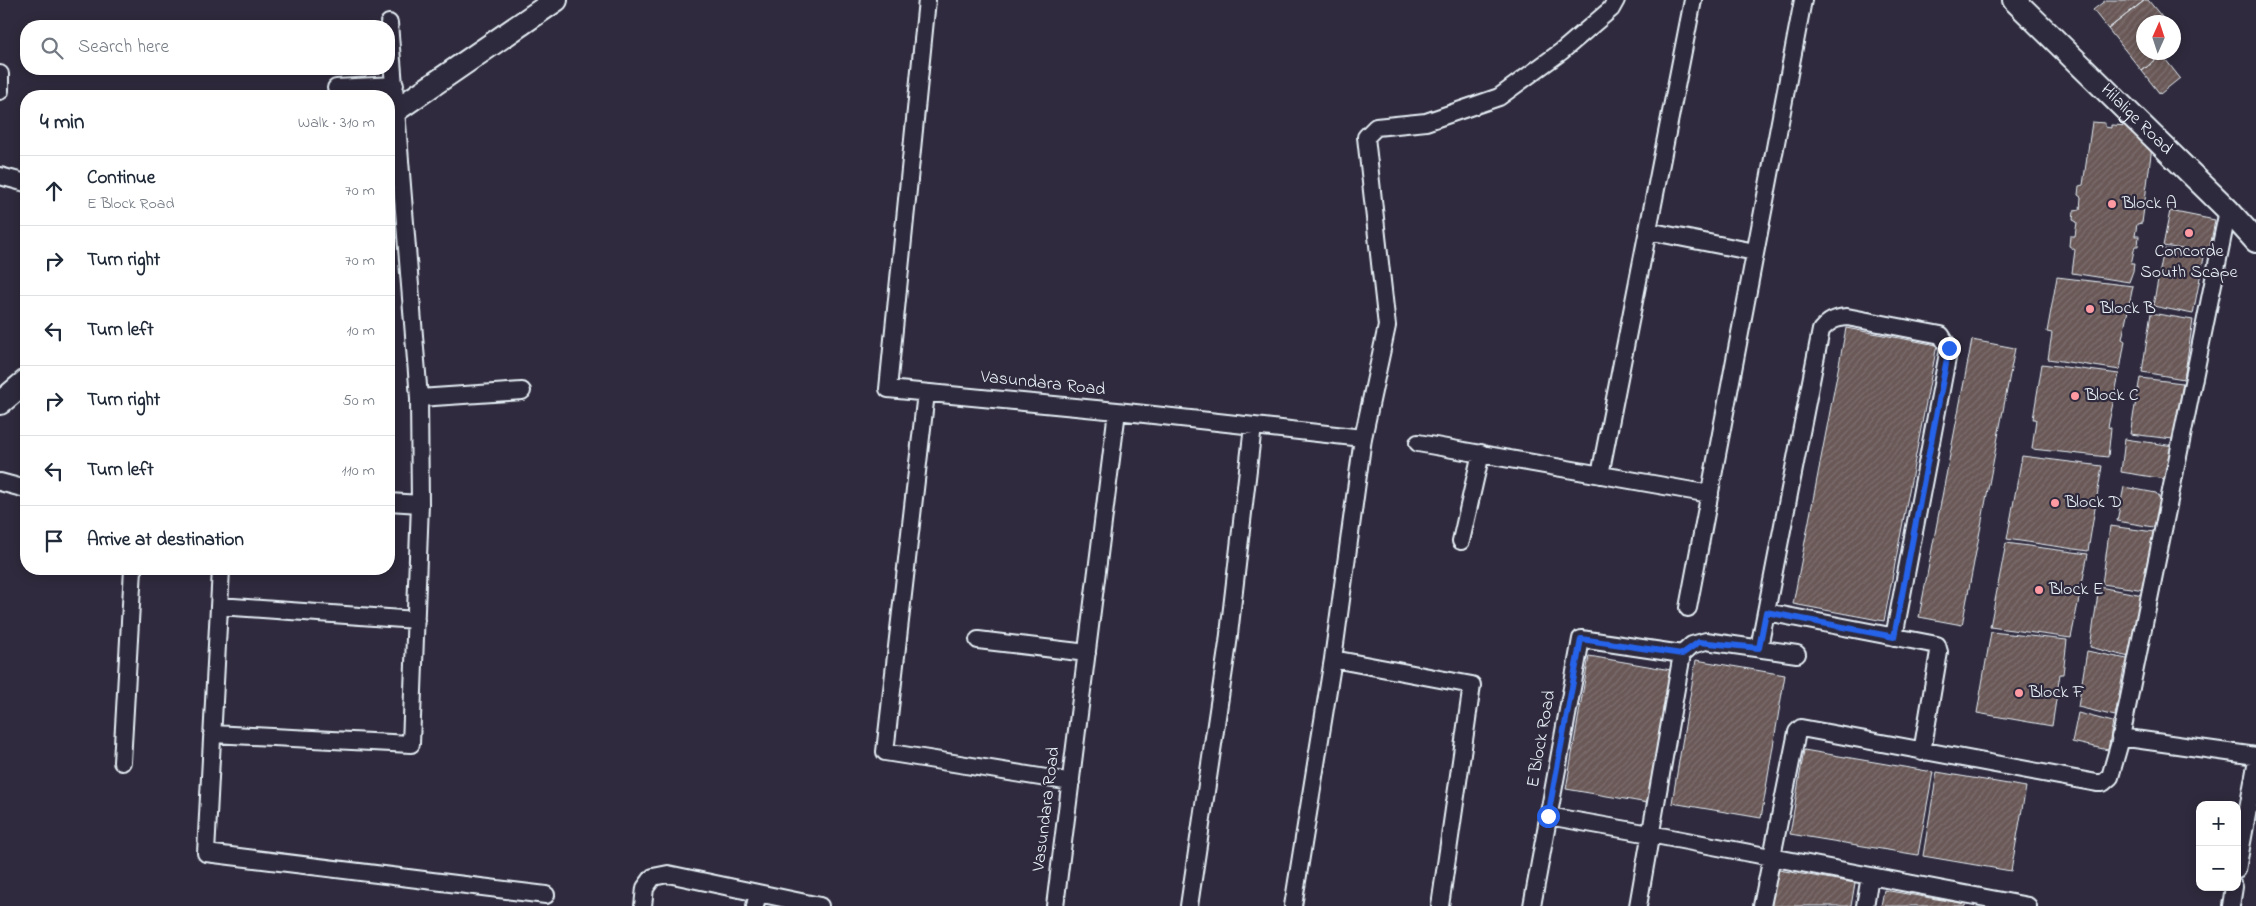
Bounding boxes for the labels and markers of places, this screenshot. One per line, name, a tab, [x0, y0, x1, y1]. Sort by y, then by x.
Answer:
place label: Block A	[2121, 191, 2177, 217]
marker: Block A	[2106, 198, 2118, 210]
marker: Concorde South Scape	[2183, 227, 2195, 239]
place label: Concorde South Scape	[2140, 239, 2239, 286]
place label: Block B	[2099, 296, 2156, 322]
marker: Block B	[2084, 303, 2096, 315]
place label: Block C	[2084, 383, 2139, 409]
marker: Block C	[2069, 390, 2081, 402]
place label: Block D	[2064, 490, 2122, 516]
marker: Block D	[2049, 497, 2061, 509]
place label: Block E	[2048, 577, 2104, 603]
marker: Block E	[2033, 584, 2045, 596]
place label: Block F	[2028, 680, 2085, 706]
marker: Block F	[2013, 687, 2025, 699]

